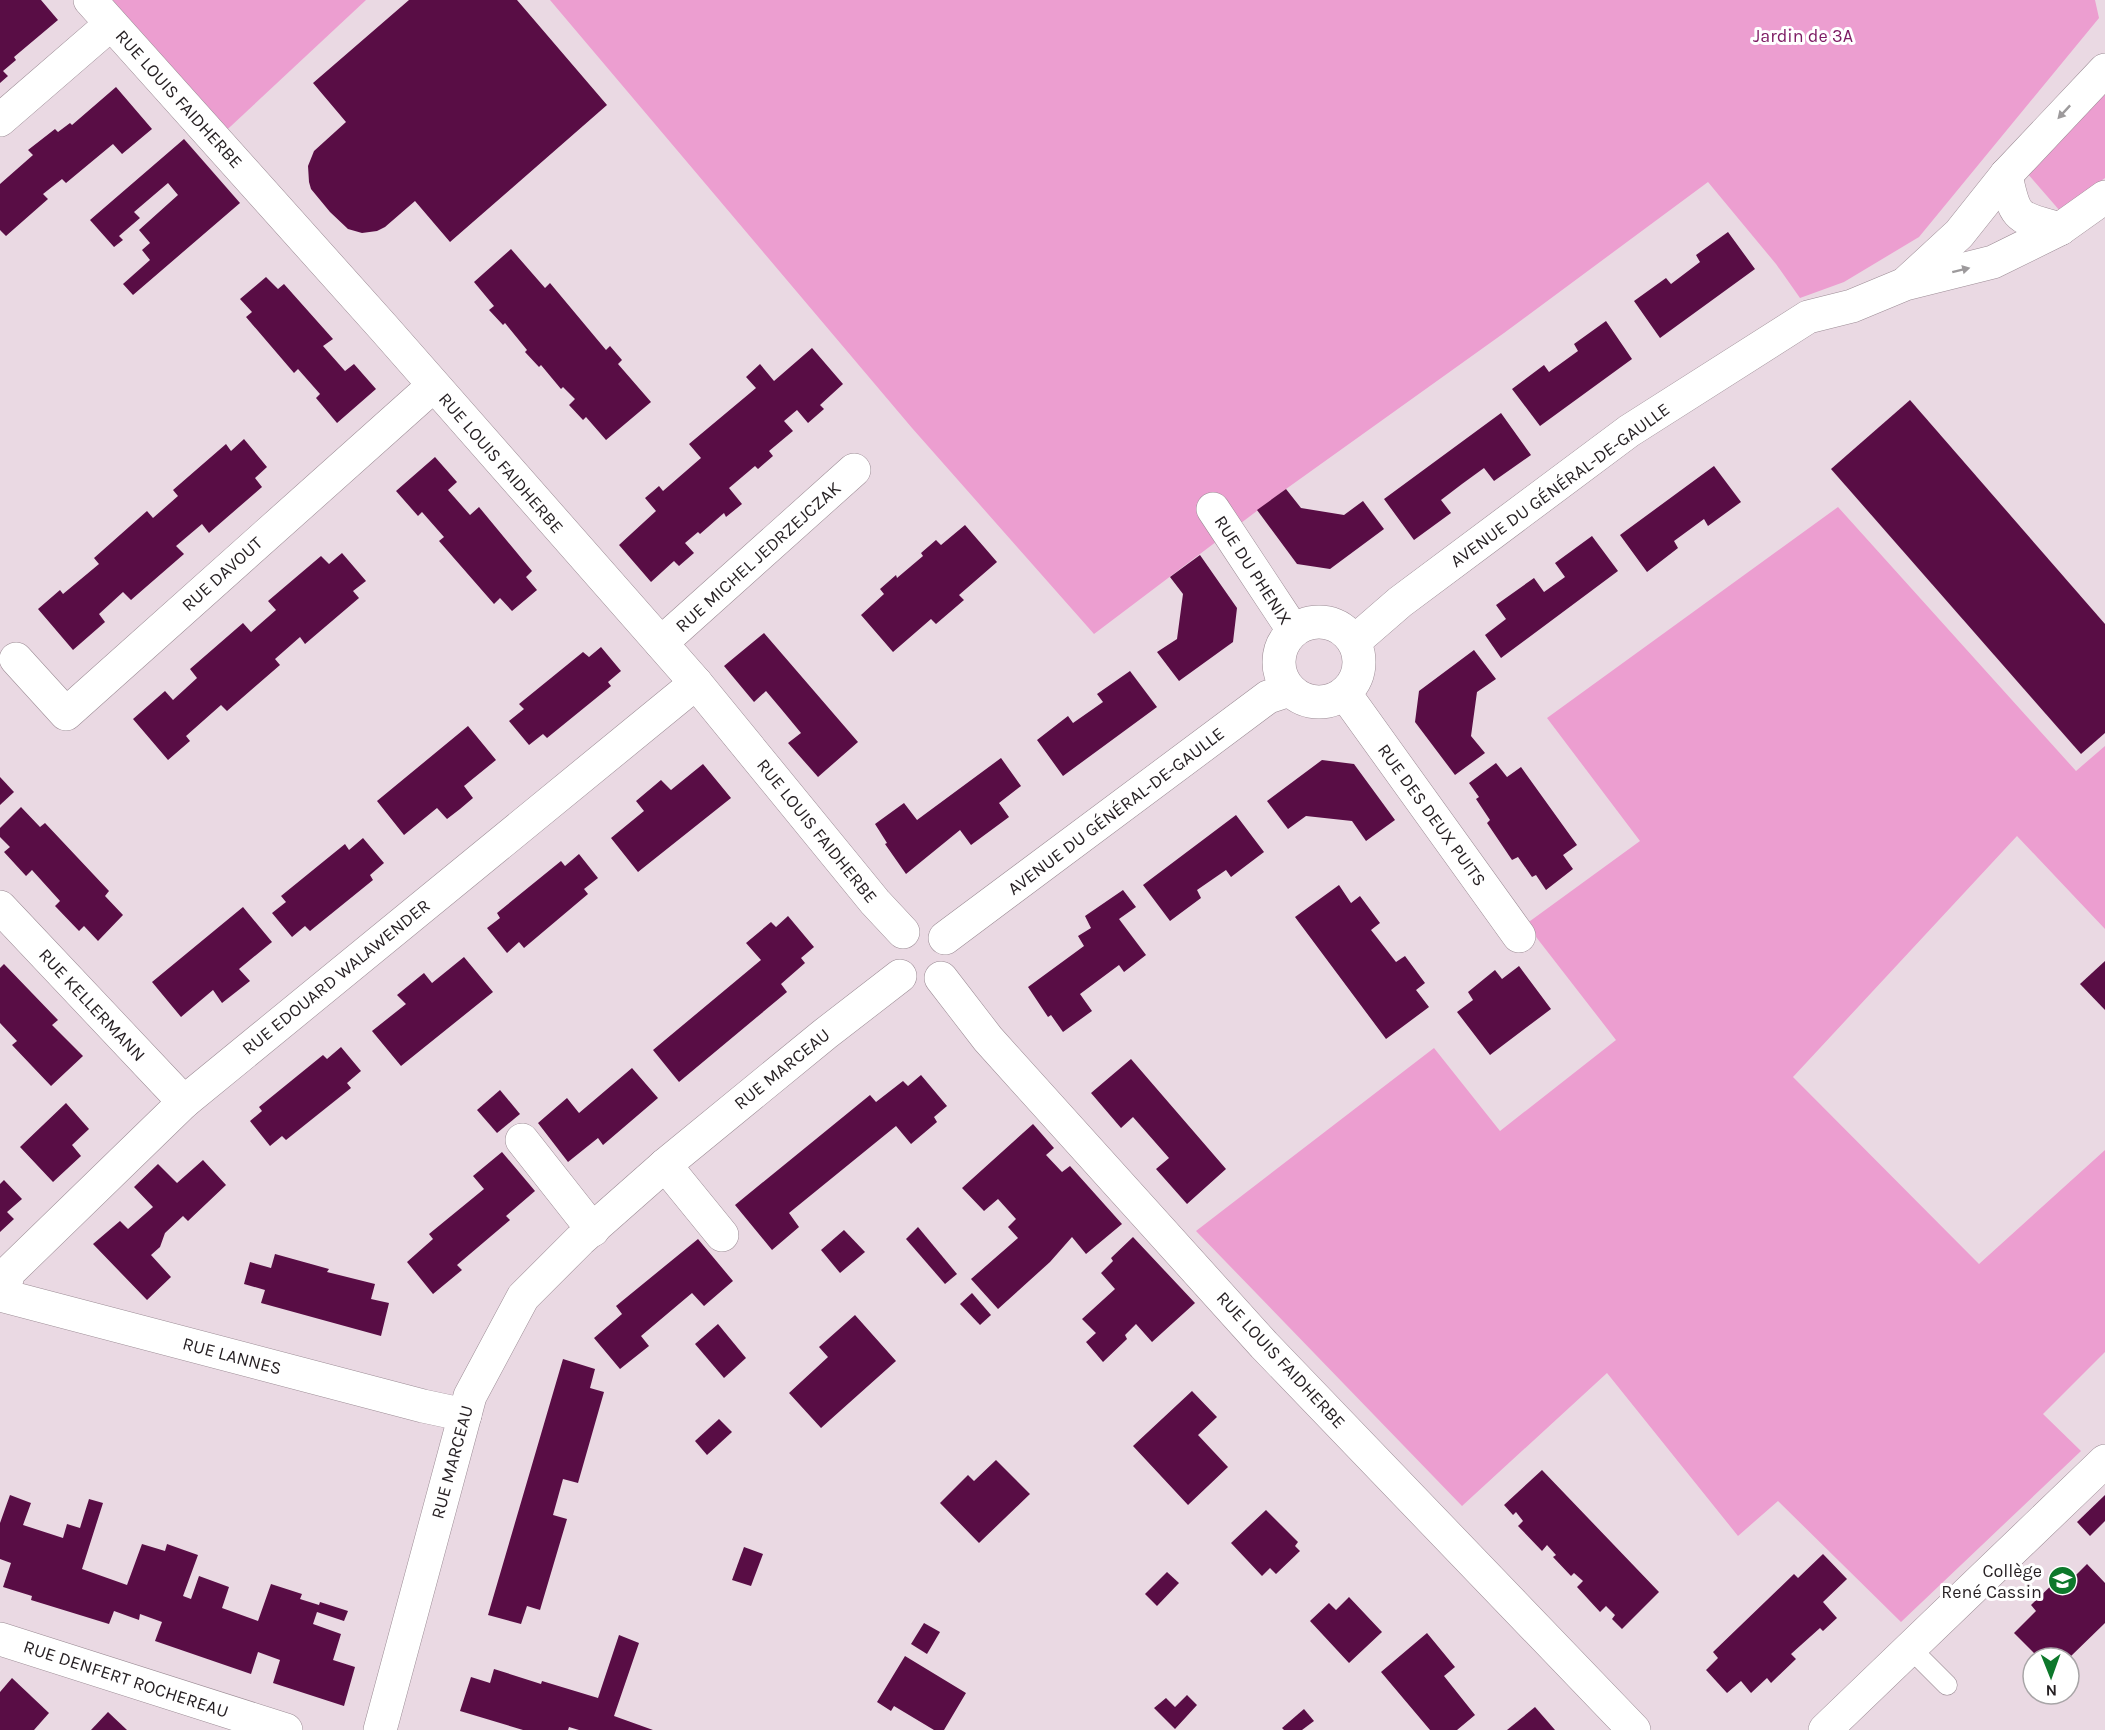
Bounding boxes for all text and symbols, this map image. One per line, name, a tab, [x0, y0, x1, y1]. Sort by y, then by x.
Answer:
street label: RUE LOUIS FAIDHERBE	[111, 25, 247, 173]
park label: Jardin de 3A	[1753, 25, 1853, 47]
one-way arrow	[2058, 105, 2072, 119]
one-way arrow	[1952, 265, 1971, 275]
street label: RUE LOUIS FAIDHERBE	[434, 388, 568, 538]
street label: AVENUE DU GÉNÉRAL-DE-GAULLE	[1446, 397, 1674, 572]
street label: RUE MICHEL JEDRZEJCZAK	[671, 477, 845, 637]
street label: RUE DU PHENIX	[1209, 511, 1297, 629]
street label: RUE DAVOUT	[177, 532, 267, 616]
street label: AVENUE DU GÉNÉRAL-DE-GAULLE	[1003, 722, 1229, 900]
street label: RUE DES DEUX PUITS	[1373, 740, 1491, 890]
street label: RUE LOUIS FAIDHERBE	[752, 754, 882, 908]
street label: RUE EDOUARD WALAWENDER	[237, 894, 435, 1060]
street label: RUE KELLERMANN	[34, 944, 150, 1066]
street label: RUE MARCEAU	[730, 1024, 834, 1114]
street label: RUE LOUIS FAIDHERBE	[1212, 1287, 1350, 1433]
street label: RUE LANNES	[180, 1332, 284, 1380]
street label: RUE MARCEAU	[426, 1403, 478, 1521]
place label: Collège René Cassin	[1941, 1560, 2042, 1603]
school or university icon: Collège René Cassin	[2047, 1565, 2079, 1597]
street label: RUE DENFERT ROCHEREAU	[21, 1635, 231, 1723]
north arrow	[2021, 1646, 2081, 1706]
text: N	[2045, 1681, 2057, 1700]

